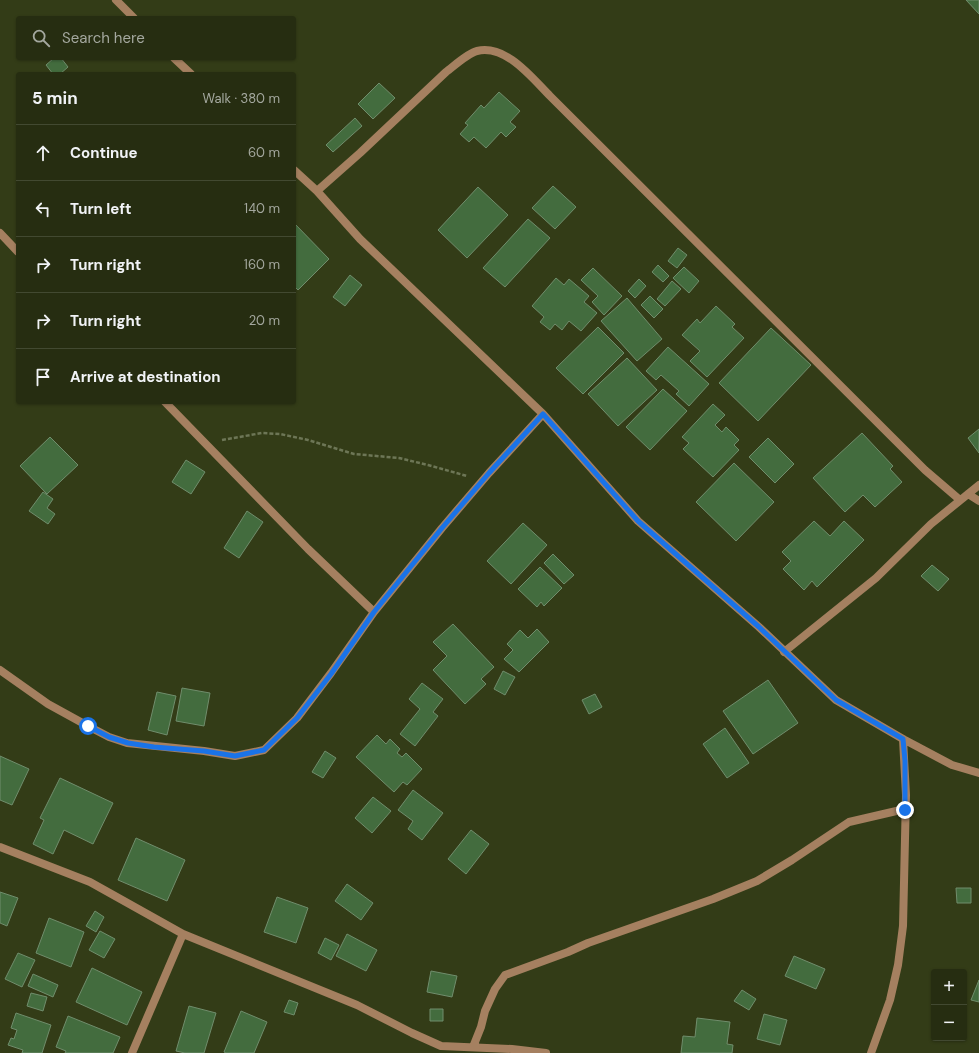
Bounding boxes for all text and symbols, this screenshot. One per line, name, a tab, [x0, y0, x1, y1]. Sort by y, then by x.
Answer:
search box	[16, 16, 296, 60]
icon: search	[30, 27, 52, 49]
text: Search here	[62, 28, 145, 48]
text: 5 min	[32, 87, 78, 109]
text: Walk · 380 m	[203, 90, 280, 107]
icon: ahead	[32, 142, 54, 164]
text: Continue	[70, 143, 138, 163]
text: 60 m	[248, 144, 280, 161]
icon: left	[32, 198, 54, 220]
text: Turn left	[70, 199, 131, 219]
text: 140 m	[244, 200, 280, 217]
icon: right	[32, 254, 54, 276]
text: Turn right	[70, 255, 141, 275]
text: 160 m	[244, 256, 280, 273]
icon: right	[32, 310, 54, 332]
text: Turn right	[70, 311, 141, 331]
text: 20 m	[249, 312, 280, 329]
icon: arrive	[32, 366, 54, 388]
text: Arrive at destination	[70, 367, 221, 387]
route start	[79, 717, 97, 735]
route end	[896, 801, 914, 819]
map controls	[931, 969, 967, 1041]
button: +	[931, 969, 967, 1005]
button: −	[931, 1005, 967, 1041]

